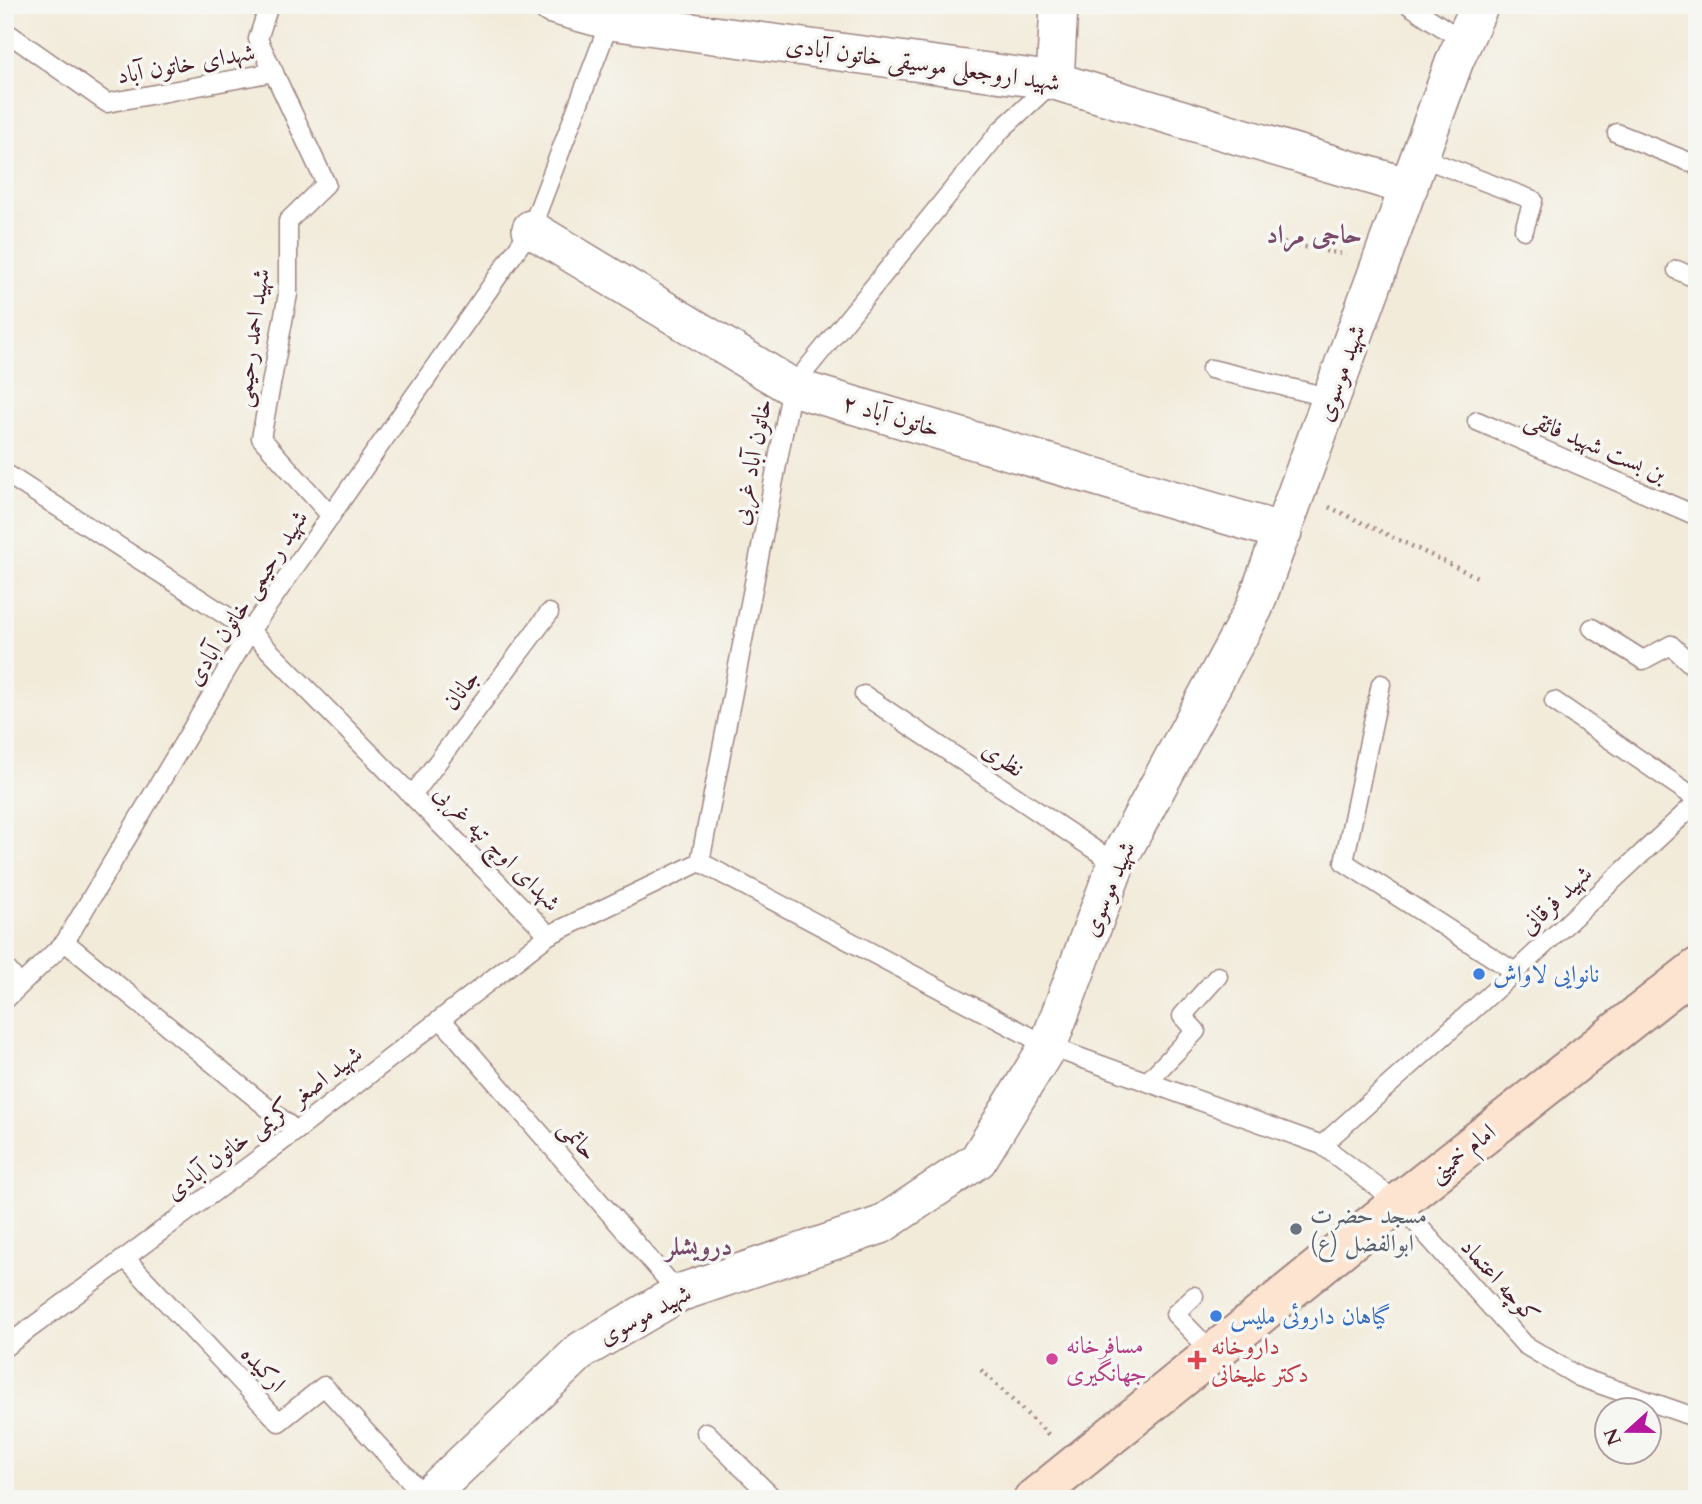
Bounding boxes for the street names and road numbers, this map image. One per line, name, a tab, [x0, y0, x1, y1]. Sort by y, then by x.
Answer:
street label: شهید اروجعلی موسیقی خاتون آبادی	[784, 28, 1062, 100]
street label: شهدای خاتون آباد	[114, 36, 258, 92]
street label: شهید احمد رحیمی	[226, 267, 278, 409]
street label: شهید موسوی	[1308, 320, 1374, 426]
street label: خاتون آباد ۲	[839, 386, 943, 446]
street label: خاتون آباد غربی	[724, 396, 780, 528]
street label: بن بست شهید فائقی	[1520, 401, 1672, 491]
street label: شهید رحیمی خاتون آبادی	[178, 504, 316, 692]
street label: جانان	[435, 663, 487, 717]
street label: نظری	[975, 733, 1031, 785]
street label: شهدای اوچ تپه غربی	[423, 777, 568, 922]
street label: شهید موسوی	[1074, 836, 1144, 942]
street label: شهید فرقانی	[1512, 858, 1600, 942]
street label: شهید اصغر کریمی خاتون آبادی	[159, 1038, 369, 1208]
street label: حاتمی	[551, 1112, 605, 1168]
street label: امام خمینی	[1421, 1116, 1505, 1193]
street label: کوچه اعتماد	[1453, 1231, 1547, 1331]
street label: شهید موسوی	[593, 1277, 697, 1353]
street label: ارکیده	[233, 1338, 293, 1400]

